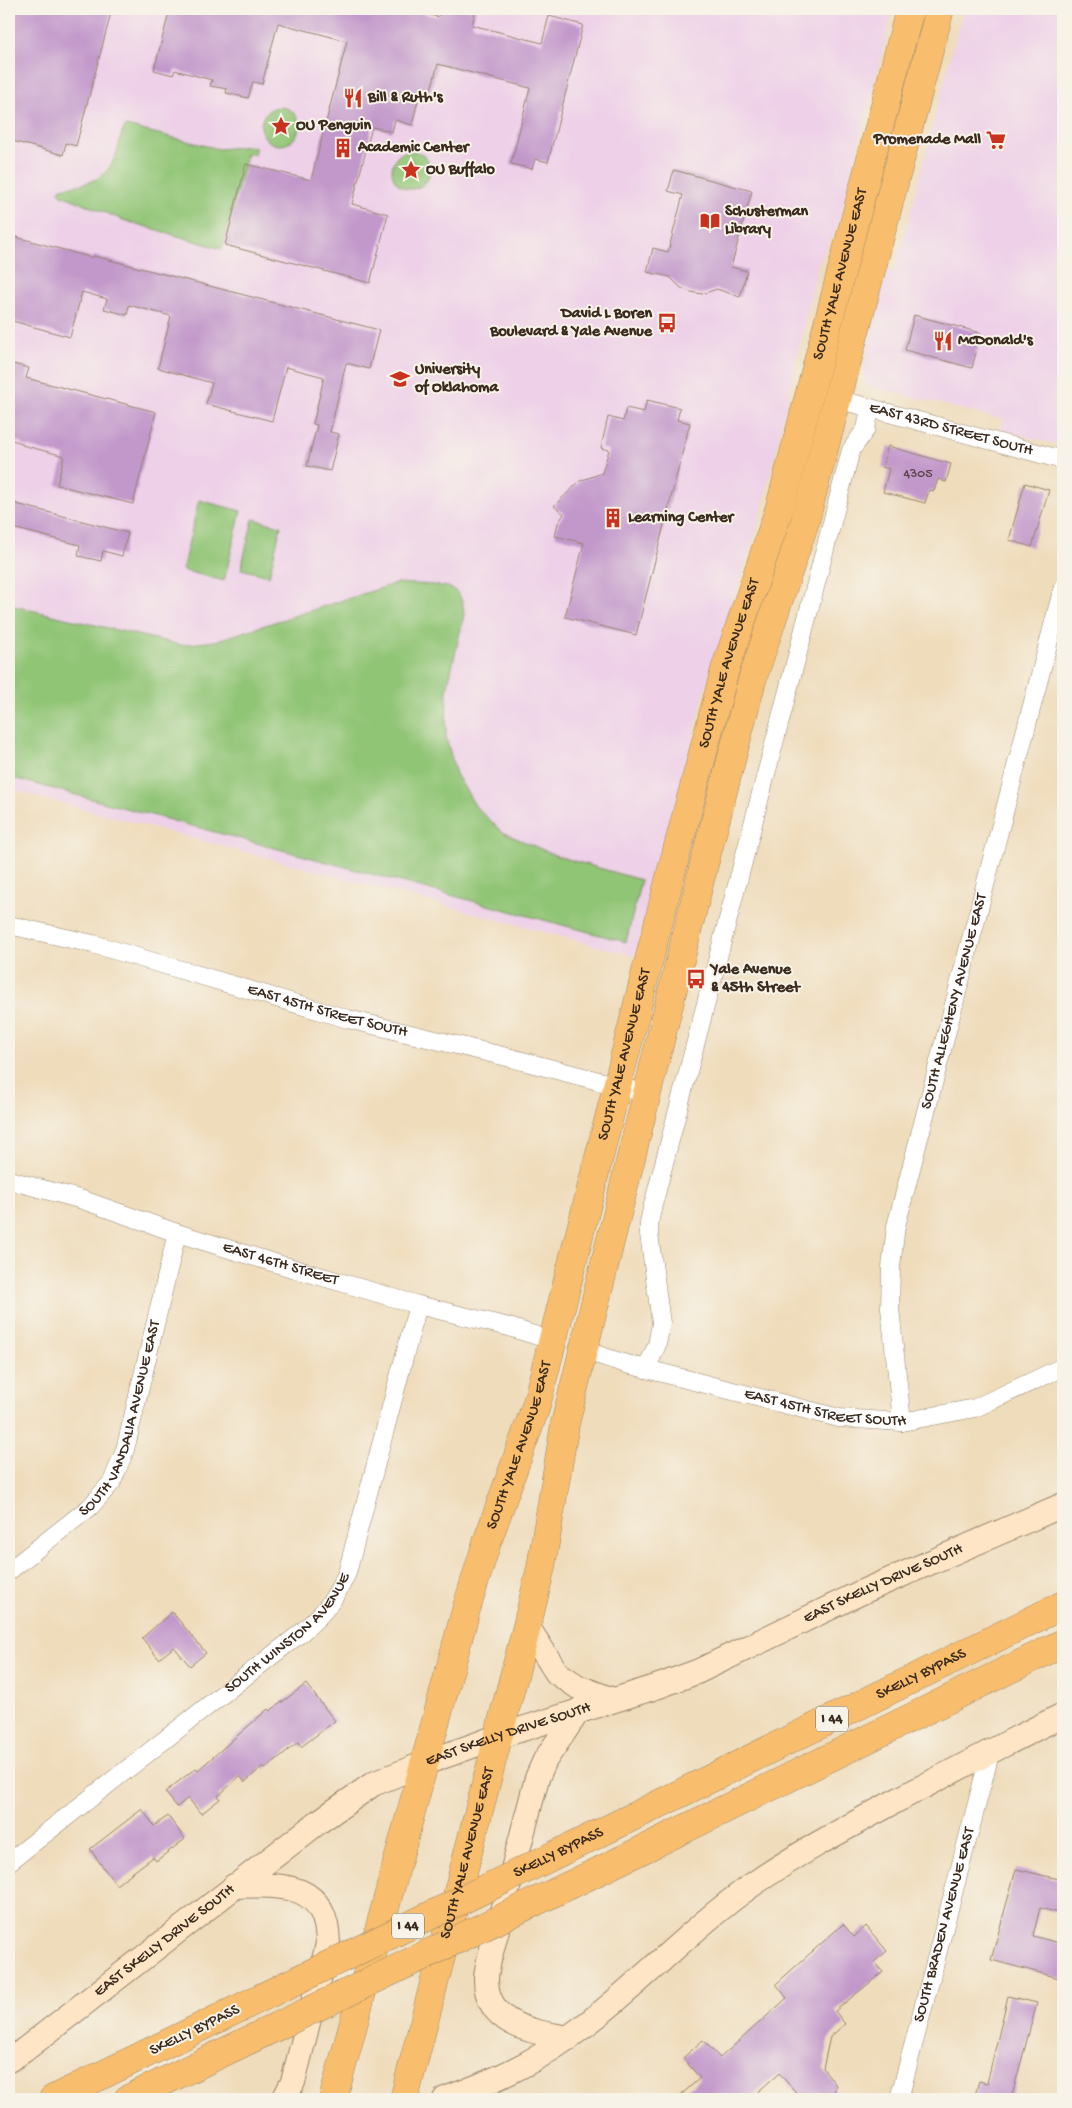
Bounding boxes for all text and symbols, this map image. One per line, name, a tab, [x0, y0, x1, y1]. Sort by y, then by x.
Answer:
restaurant icon: Bill & Ruth's	[342, 87, 364, 109]
place label: Bill & Ruth's	[367, 89, 444, 108]
place icon: OU Penguin	[270, 115, 292, 137]
place label: OU Penguin	[296, 117, 371, 136]
supermarket icon: Promenade Mall	[985, 129, 1007, 151]
place label: Promenade Mall	[873, 131, 981, 150]
building icon: Academic Center	[332, 137, 354, 159]
place label: Academic Center	[357, 139, 471, 158]
place icon: OU Buffalo	[400, 159, 422, 181]
place label: OU Buffalo	[426, 160, 496, 180]
street label: SOUTH YALE AVENUE EAST	[809, 186, 872, 362]
place label: Schusterman Library	[725, 203, 809, 240]
library icon: Schusterman Library	[699, 210, 721, 232]
place label: David L Boren Boulevard & Yale Avenue	[489, 305, 653, 342]
bus stop icon: David L Boren Boulevard & Yale Avenue	[656, 312, 678, 334]
restaurant icon: McDonald's	[932, 330, 954, 352]
place label: McDonald's	[958, 332, 1034, 351]
place label: University of Oklahoma	[414, 361, 499, 398]
school or university icon: University of Oklahoma	[389, 368, 411, 390]
street label: EAST 43RD STREET SOUTH	[867, 399, 1036, 461]
house number: 4305	[903, 466, 933, 483]
building icon: Learning Center	[602, 507, 624, 529]
place label: Learning Center	[628, 509, 736, 528]
street label: SOUTH YALE AVENUE EAST	[695, 575, 765, 750]
street label: SOUTH ALLEGHENY AVENUE EAST	[917, 891, 992, 1111]
place label: Yale Avenue & 45th Street	[709, 961, 801, 998]
street label: SOUTH YALE AVENUE EAST	[594, 966, 656, 1143]
bus stop icon: Yale Avenue & 45th Street	[685, 968, 707, 990]
street label: EAST 45TH STREET SOUTH	[245, 980, 410, 1043]
street label: EAST 46TH STREET	[220, 1238, 341, 1291]
street label: SOUTH VANDALIA AVENUE EAST	[75, 1318, 165, 1521]
street label: SOUTH YALE AVENUE EAST	[483, 1358, 557, 1532]
street label: EAST 45TH STREET SOUTH	[742, 1385, 909, 1432]
street label: EAST SKELLY DRIVE SOUTH	[801, 1540, 967, 1628]
street label: SOUTH WINSTON AVENUE	[222, 1569, 356, 1698]
street label: SKELLY BYPASS	[873, 1644, 970, 1705]
street label: EAST SKELLY DRIVE SOUTH	[423, 1698, 594, 1771]
road number: I 44	[816, 1706, 848, 1732]
street label: SOUTH YALE AVENUE EAST	[437, 1764, 500, 1941]
street label: SKELLY BYPASS	[510, 1823, 607, 1883]
street label: SOUTH BRADEN AVENUE EAST	[910, 1825, 980, 2024]
street label: EAST SKELLY DRIVE SOUTH	[91, 1880, 240, 2002]
road number: I 44	[392, 1914, 424, 1938]
street label: SKELLY BYPASS	[147, 2001, 244, 2061]

